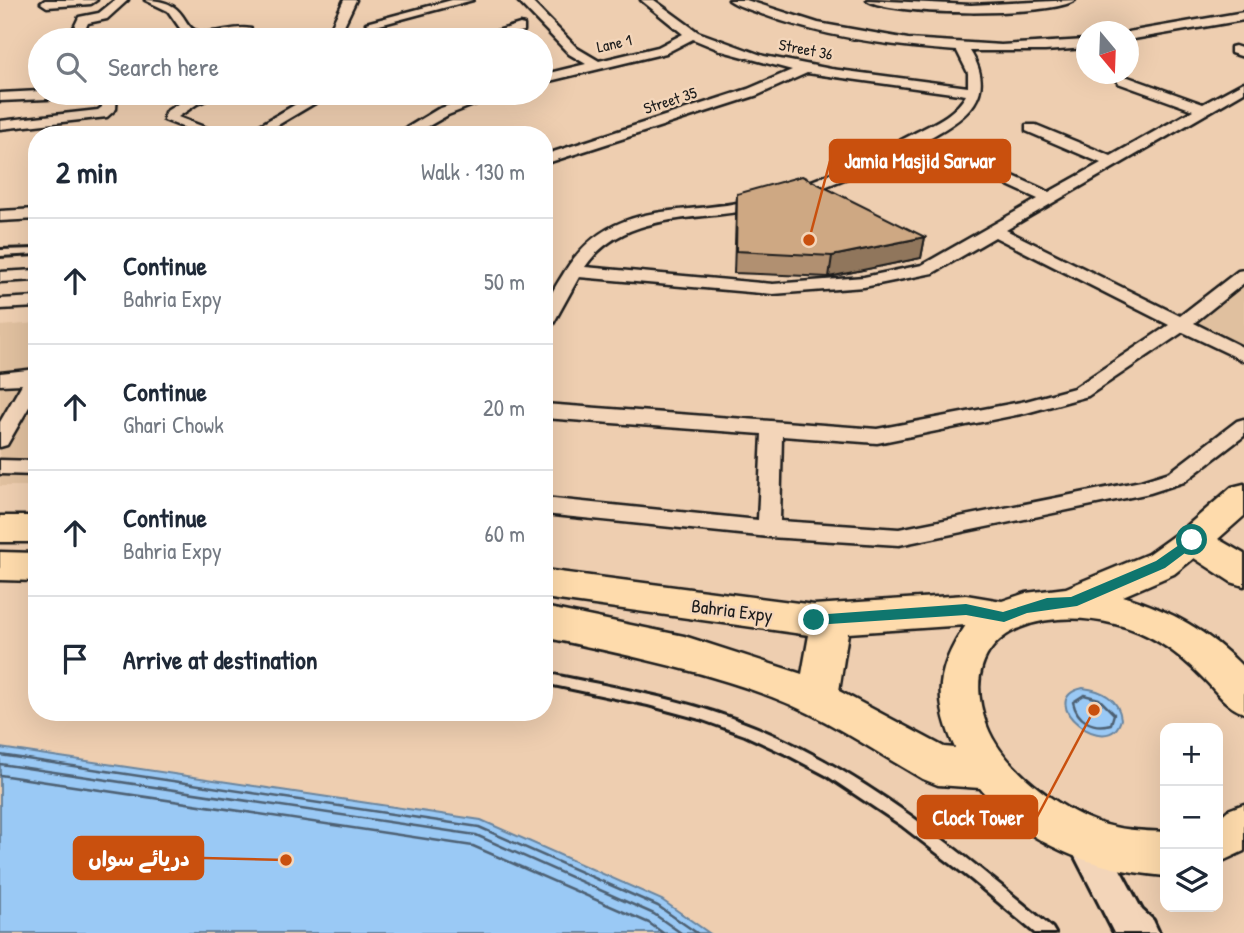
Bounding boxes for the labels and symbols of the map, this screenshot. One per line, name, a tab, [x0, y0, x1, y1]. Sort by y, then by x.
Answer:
north arrow	[1076, 21, 1139, 84]
street label: Lane 1	[594, 28, 634, 58]
street label: Street 36	[777, 33, 835, 65]
street label: Street 35	[641, 81, 700, 119]
callout: Jamia Masjid Sarwar	[830, 140, 1010, 182]
text: Jamia Masjid Sarwar	[844, 146, 997, 175]
route start	[1176, 524, 1207, 555]
street label: Bahria Expy	[690, 592, 774, 628]
route end	[798, 604, 829, 635]
callout: Clock Tower	[918, 796, 1037, 838]
text: Clock Tower	[932, 803, 1025, 832]
callout: دریائے سواں	[74, 837, 203, 879]
text: دریائے سواں	[88, 844, 190, 873]

